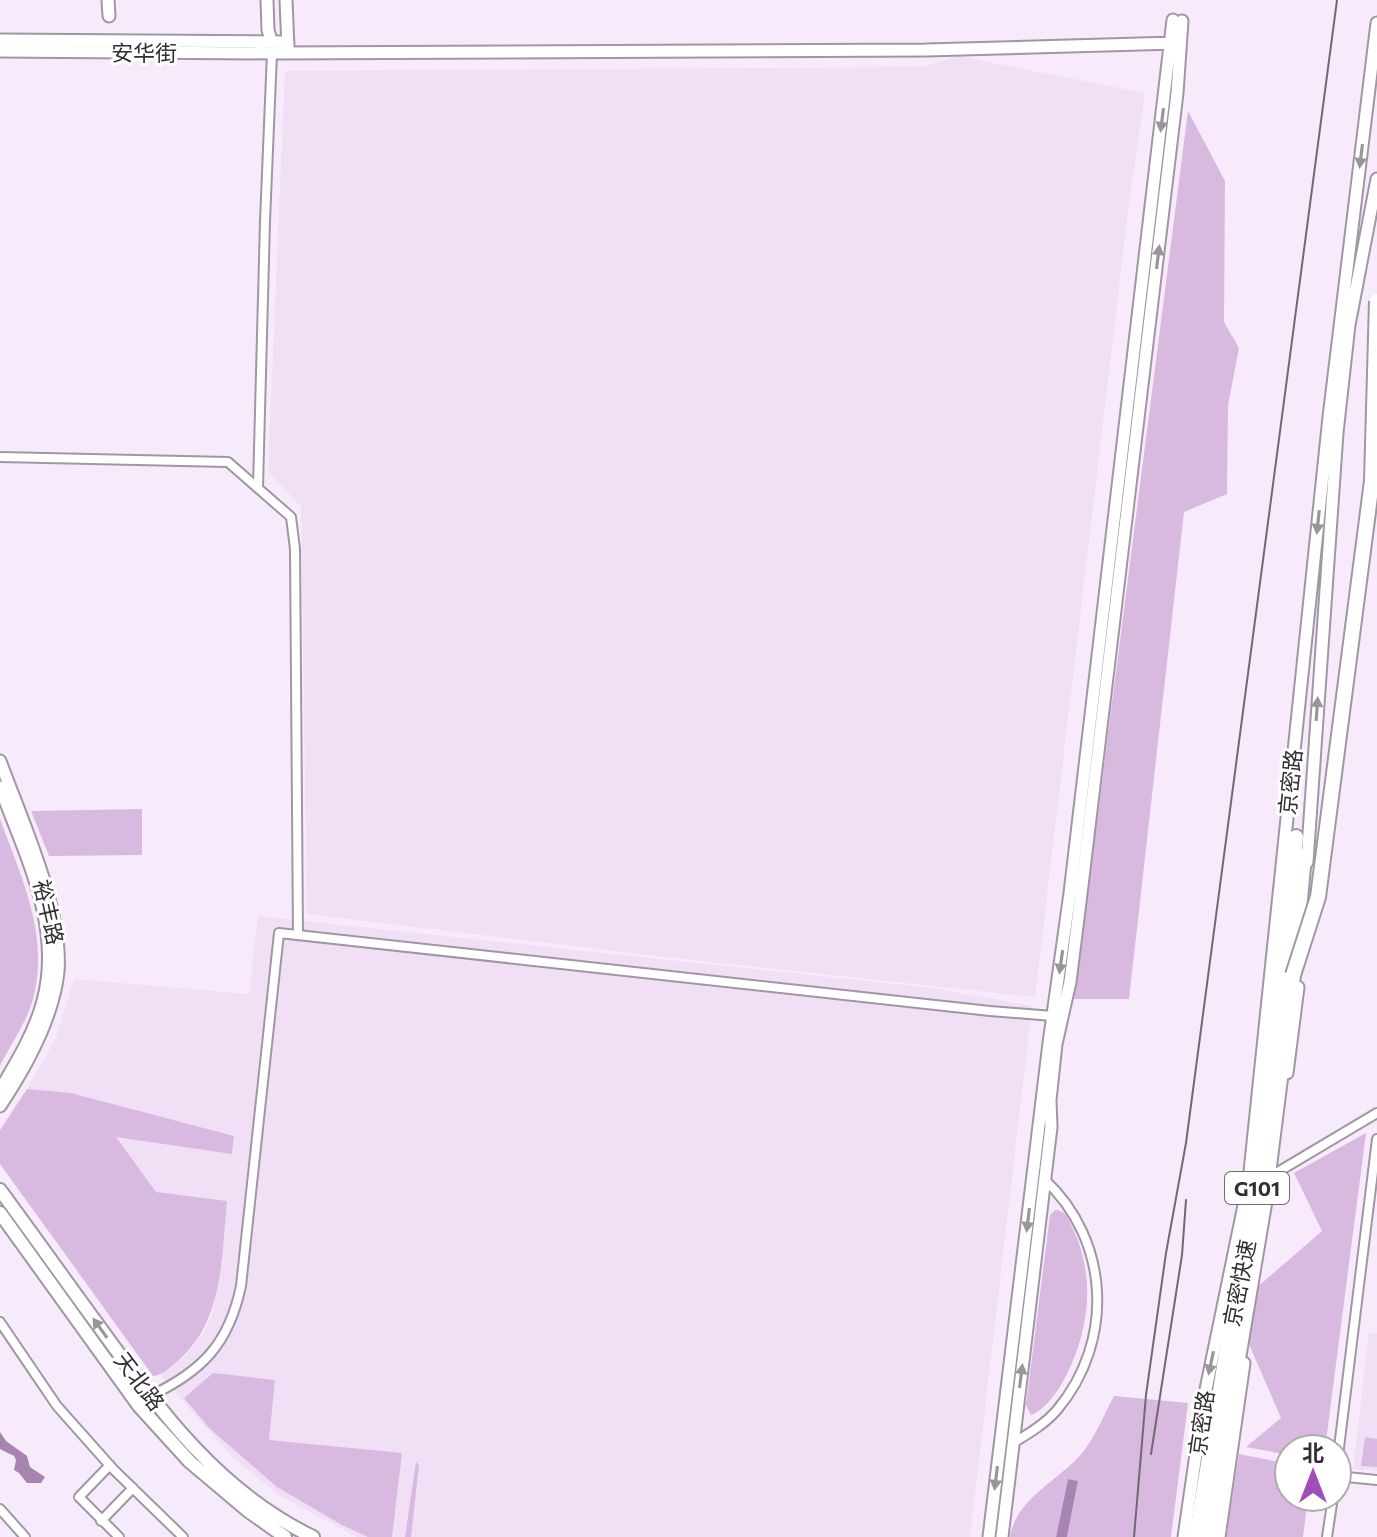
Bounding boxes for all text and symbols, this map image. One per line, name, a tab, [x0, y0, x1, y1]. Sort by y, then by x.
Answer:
street label: 安华街	[111, 39, 177, 66]
one-way arrow	[1155, 108, 1168, 133]
one-way arrow	[1354, 144, 1367, 169]
one-way arrow	[1151, 244, 1164, 269]
one-way arrow	[1311, 510, 1324, 535]
one-way arrow	[1311, 696, 1324, 721]
street label: 京密路	[1273, 748, 1307, 816]
street label: 裕丰路	[28, 877, 70, 947]
one-way arrow	[1054, 950, 1067, 975]
road number: G101	[1225, 1172, 1289, 1204]
one-way arrow	[1021, 1207, 1034, 1232]
street label: 京密快速	[1217, 1237, 1261, 1329]
one-way arrow	[93, 1318, 109, 1338]
street label: 天北路	[109, 1347, 171, 1415]
one-way arrow	[1204, 1350, 1217, 1375]
one-way arrow	[1015, 1363, 1028, 1388]
street label: 京密路	[1183, 1388, 1219, 1458]
north arrow	[1273, 1433, 1353, 1513]
text: 北	[1302, 1439, 1324, 1466]
one-way arrow	[989, 1466, 1002, 1491]

